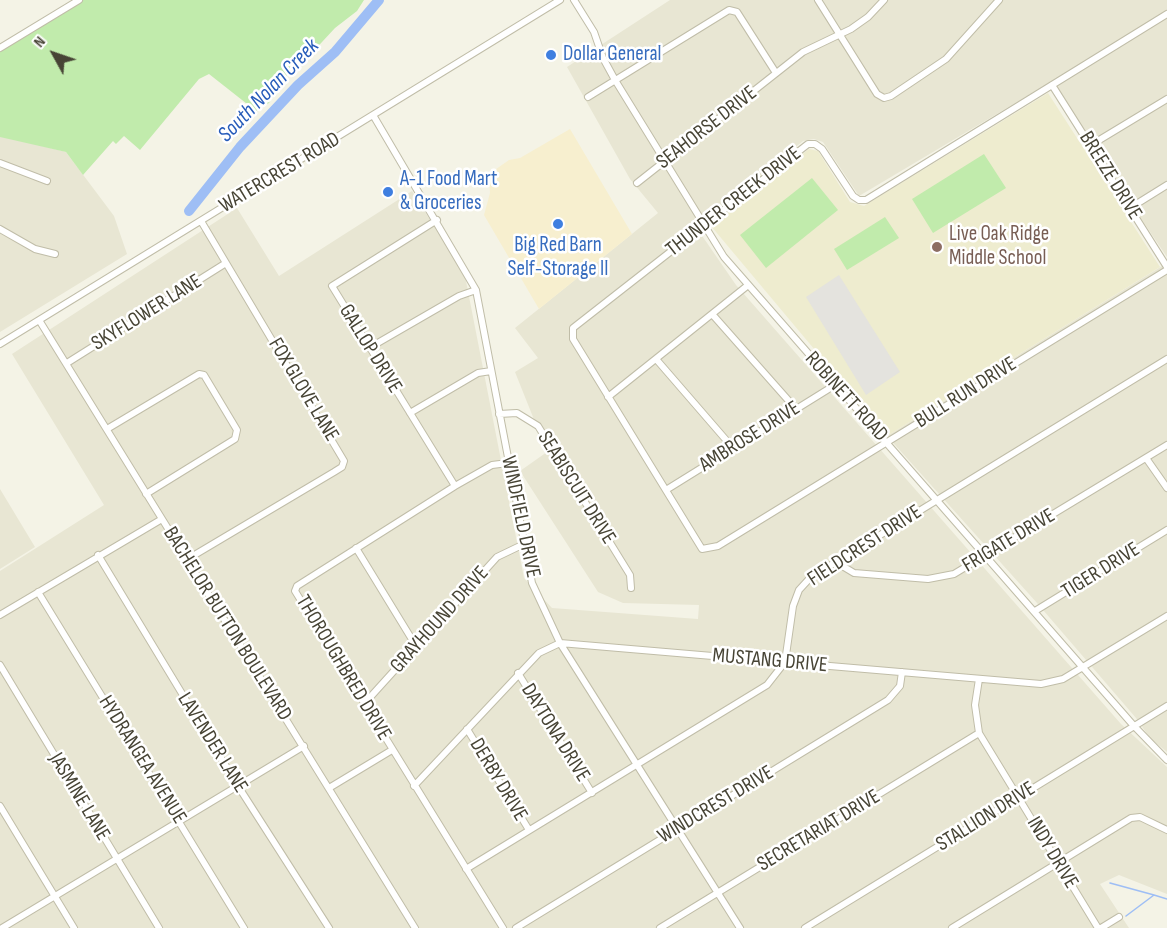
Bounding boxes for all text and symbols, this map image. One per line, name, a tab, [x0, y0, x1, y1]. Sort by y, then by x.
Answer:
north arrow	[24, 24, 84, 84]
text: N	[30, 33, 50, 51]
water label: South Nolan Creek	[213, 34, 325, 148]
place label: Dollar General	[563, 42, 661, 68]
marker: Dollar General	[544, 48, 558, 62]
street label: SEAHORSE DRIVE	[652, 81, 762, 175]
street label: WATERCREST ROAD	[215, 127, 345, 219]
street label: BREEZE DRIVE	[1073, 127, 1147, 225]
street label: THUNDER CREEK DRIVE	[661, 141, 807, 263]
place label: A-1 Food Mart & Groceries	[400, 167, 497, 217]
marker: A-1 Food Mart & Groceries	[381, 185, 395, 199]
marker: Big Red Barn Self-Storage II	[551, 217, 565, 231]
place label: Live Oak Ridge Middle School	[949, 222, 1049, 272]
place label: Big Red Barn Self-Storage II	[507, 233, 609, 283]
marker: Live Oak Ridge Middle School	[930, 240, 944, 254]
street label: SKYFLOWER LANE	[87, 269, 207, 357]
street label: GALLOP DRIVE	[333, 300, 407, 398]
street label: FOX GLOVE LANE	[262, 334, 344, 446]
street label: ROBINETT ROAD	[799, 347, 893, 447]
street label: BULL RUN DRIVE	[911, 352, 1021, 434]
street label: AMBROSE DRIVE	[695, 396, 805, 478]
street label: SEABISCUIT DRIVE	[531, 427, 621, 549]
street label: WINDFIELD DRIVE	[495, 454, 545, 580]
street label: FIELDCREST DRIVE	[803, 500, 927, 592]
street label: FRIGATE DRIVE	[958, 503, 1060, 579]
street label: BACHELOR BUTTON BOULEVARD	[157, 522, 297, 726]
street label: TIGER DRIVE	[1057, 537, 1145, 605]
street label: GRAYHOUND DRIVE	[385, 561, 495, 679]
street label: THOROUGHBRED DRIVE	[290, 591, 396, 745]
street label: MUSTANG DRIVE	[711, 643, 829, 679]
street label: DAYTONA DRIVE	[515, 679, 595, 787]
street label: LAVENDER LANE	[171, 688, 253, 798]
street label: HYDRANGEA AVENUE	[92, 691, 192, 829]
street label: DERBY DRIVE	[463, 734, 533, 826]
street label: JASMINE LANE	[43, 748, 115, 846]
street label: WINDCREST DRIVE	[654, 761, 778, 849]
street label: STALLION DRIVE	[932, 777, 1040, 857]
street label: SECRETARIAT DRIVE	[753, 784, 885, 878]
street label: INDY DRIVE	[1021, 812, 1083, 894]

